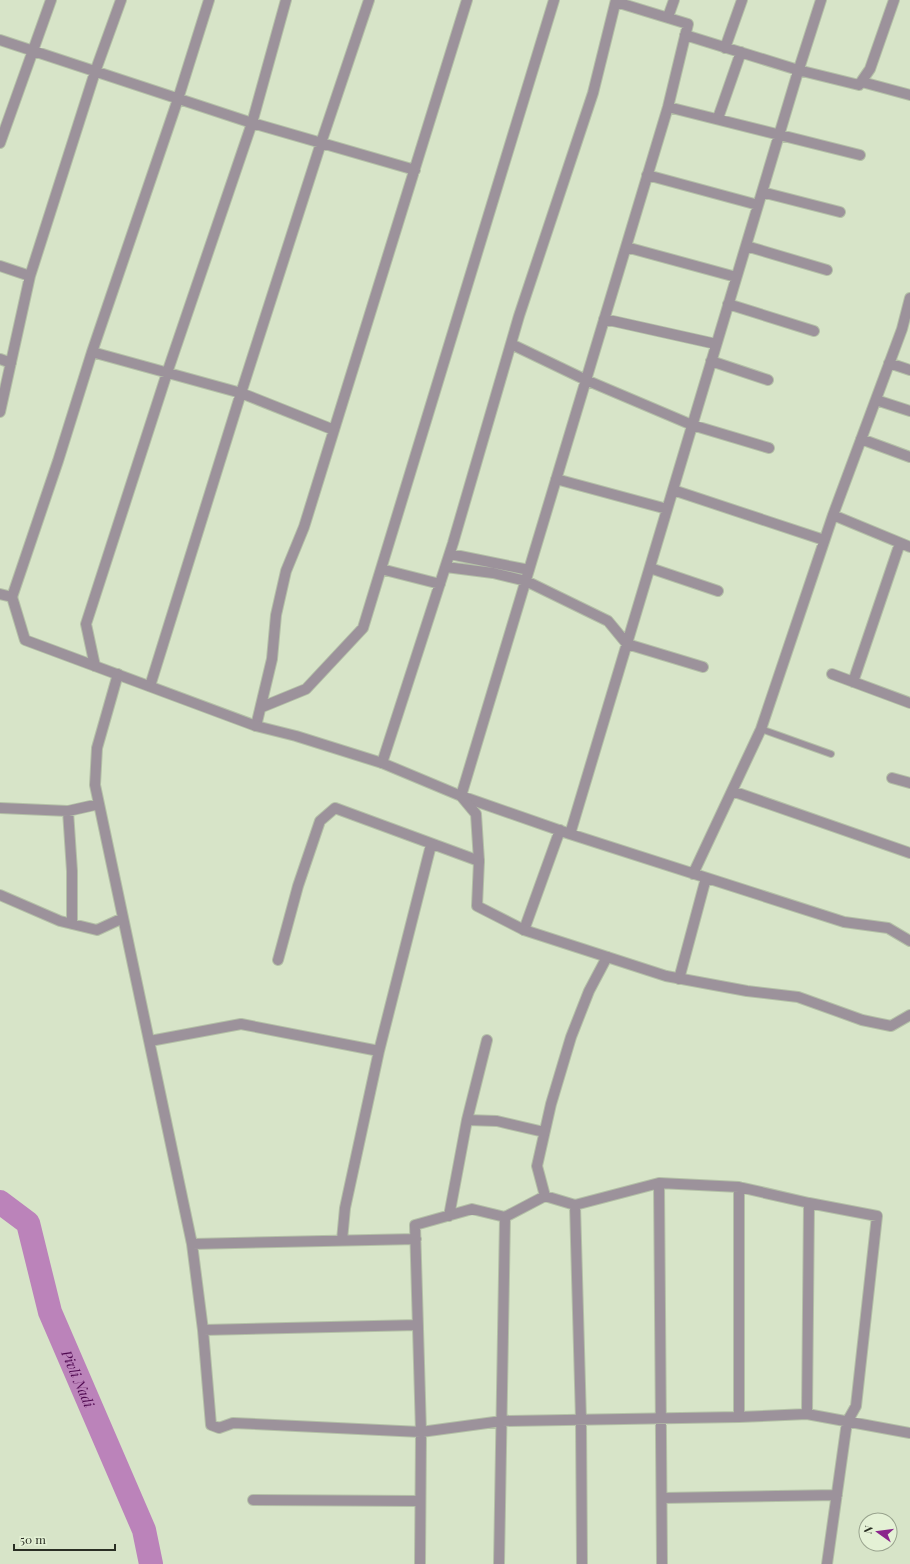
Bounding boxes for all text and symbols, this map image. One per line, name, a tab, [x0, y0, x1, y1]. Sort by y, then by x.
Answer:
water label: Pivli Nadi	[57, 1346, 100, 1411]
north arrow	[858, 1512, 898, 1552]
text: N	[860, 1524, 876, 1535]
scale bar	[14, 1526, 115, 1552]
text: 50 m	[20, 1531, 46, 1547]

